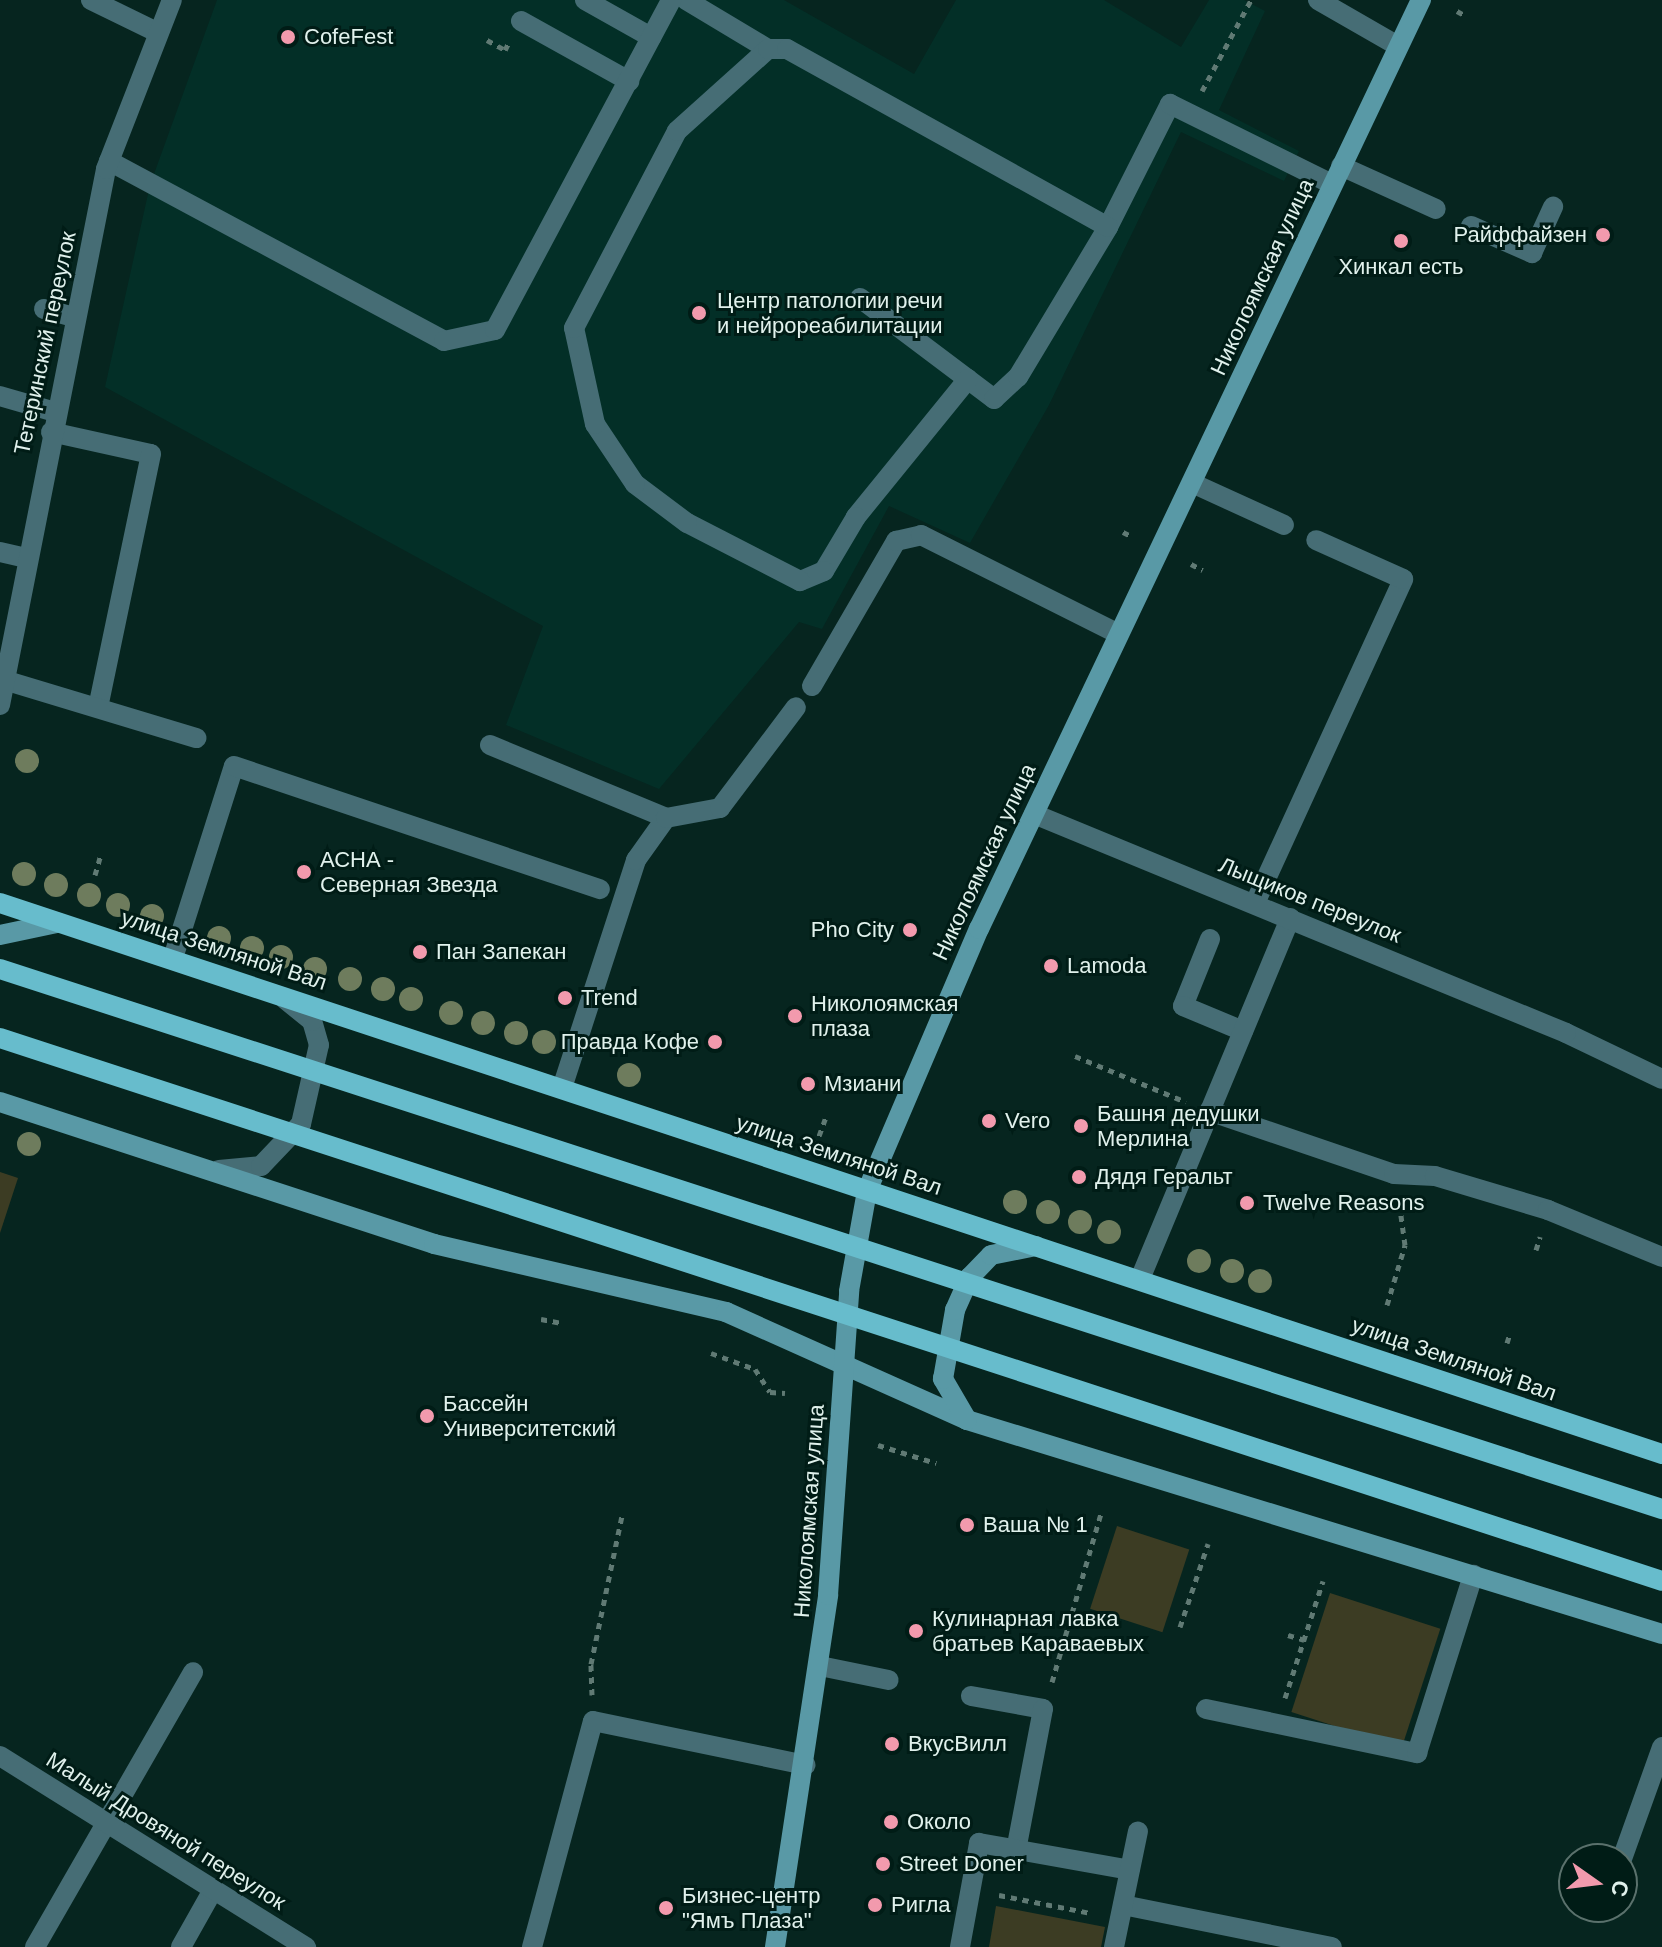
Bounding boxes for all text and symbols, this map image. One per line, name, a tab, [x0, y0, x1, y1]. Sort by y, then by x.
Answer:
place label: CofeFest	[304, 24, 393, 50]
marker: CofeFest	[279, 28, 297, 46]
street label: Николоямская улица	[1205, 174, 1319, 380]
place label: Райффайзен	[1454, 222, 1587, 248]
marker: Райффайзен	[1594, 226, 1612, 244]
street label: Тетеринский переулок	[8, 229, 82, 457]
marker: Хинкал есть	[1392, 232, 1410, 250]
place label: Хинкал есть	[1338, 254, 1464, 280]
place label: Центр патологии речи и нейрореабилитации	[717, 287, 943, 338]
marker: Центр патологии речи и нейрореабилитации	[688, 302, 710, 324]
street label: Николоямская улица	[927, 759, 1041, 965]
place label: АСНА - Северная Звезда	[320, 846, 498, 898]
street label: Лыщиков переулок	[1215, 851, 1405, 949]
marker: АСНА - Северная Звезда	[295, 863, 313, 881]
street label: улица Земляной Вал	[118, 904, 330, 996]
place label: Pho City	[811, 917, 894, 943]
marker: Pho City	[901, 921, 919, 939]
place label: Пан Запекан	[436, 939, 566, 965]
marker: Пан Запекан	[411, 943, 429, 961]
place label: Lamoda	[1067, 953, 1147, 979]
marker: Lamoda	[1042, 957, 1060, 975]
place label: Trend	[581, 985, 638, 1011]
marker: Trend	[556, 989, 574, 1007]
place label: Николоямская плаза	[811, 990, 958, 1042]
marker: Николоямская плаза	[786, 1007, 804, 1025]
place label: Правда Кофе	[561, 1029, 699, 1055]
marker: Правда Кофе	[706, 1033, 724, 1051]
place label: Мзиани	[824, 1071, 901, 1097]
marker: Мзиани	[799, 1075, 817, 1093]
place label: Башня дедушки Мерлина	[1097, 1100, 1259, 1152]
place label: Vero	[1005, 1108, 1050, 1134]
street label: улица Земляной Вал	[733, 1109, 945, 1201]
marker: Vero	[980, 1112, 998, 1130]
marker: Башня дедушки Мерлина	[1072, 1117, 1090, 1135]
place label: Дядя Геральт	[1095, 1164, 1232, 1190]
marker: Дядя Геральт	[1070, 1168, 1088, 1186]
place label: Twelve Reasons	[1263, 1190, 1424, 1216]
marker: Twelve Reasons	[1238, 1194, 1256, 1212]
street label: улица Земляной Вал	[1348, 1312, 1560, 1406]
place label: Бассейн Университетский	[443, 1390, 616, 1442]
street label: Николоямская улица	[788, 1403, 830, 1619]
marker: Бассейн Университетский	[418, 1407, 436, 1425]
place label: Ваша № 1	[983, 1512, 1088, 1538]
marker: Ваша № 1	[958, 1516, 976, 1534]
place label: Кулинарная лавка братьев Караваевых	[932, 1605, 1144, 1656]
marker: Кулинарная лавка братьев Караваевых	[907, 1622, 925, 1640]
place label: ВкусВилл	[908, 1731, 1007, 1757]
marker: ВкусВилл	[883, 1735, 901, 1753]
street label: Малый Дровяной переулок	[41, 1746, 291, 1916]
place label: Около	[907, 1809, 971, 1835]
marker: Около	[882, 1813, 900, 1831]
north arrow	[1558, 1843, 1638, 1923]
place label: Street Doner	[899, 1851, 1024, 1877]
marker: Street Doner	[874, 1855, 892, 1873]
text: С	[1606, 1878, 1634, 1899]
place label: Бизнес-центр "Ямъ Плаза"	[682, 1882, 821, 1934]
place label: Ригла	[891, 1892, 951, 1918]
marker: Ригла	[866, 1896, 884, 1914]
marker: Бизнес-центр "Ямъ Плаза"	[657, 1899, 675, 1917]

